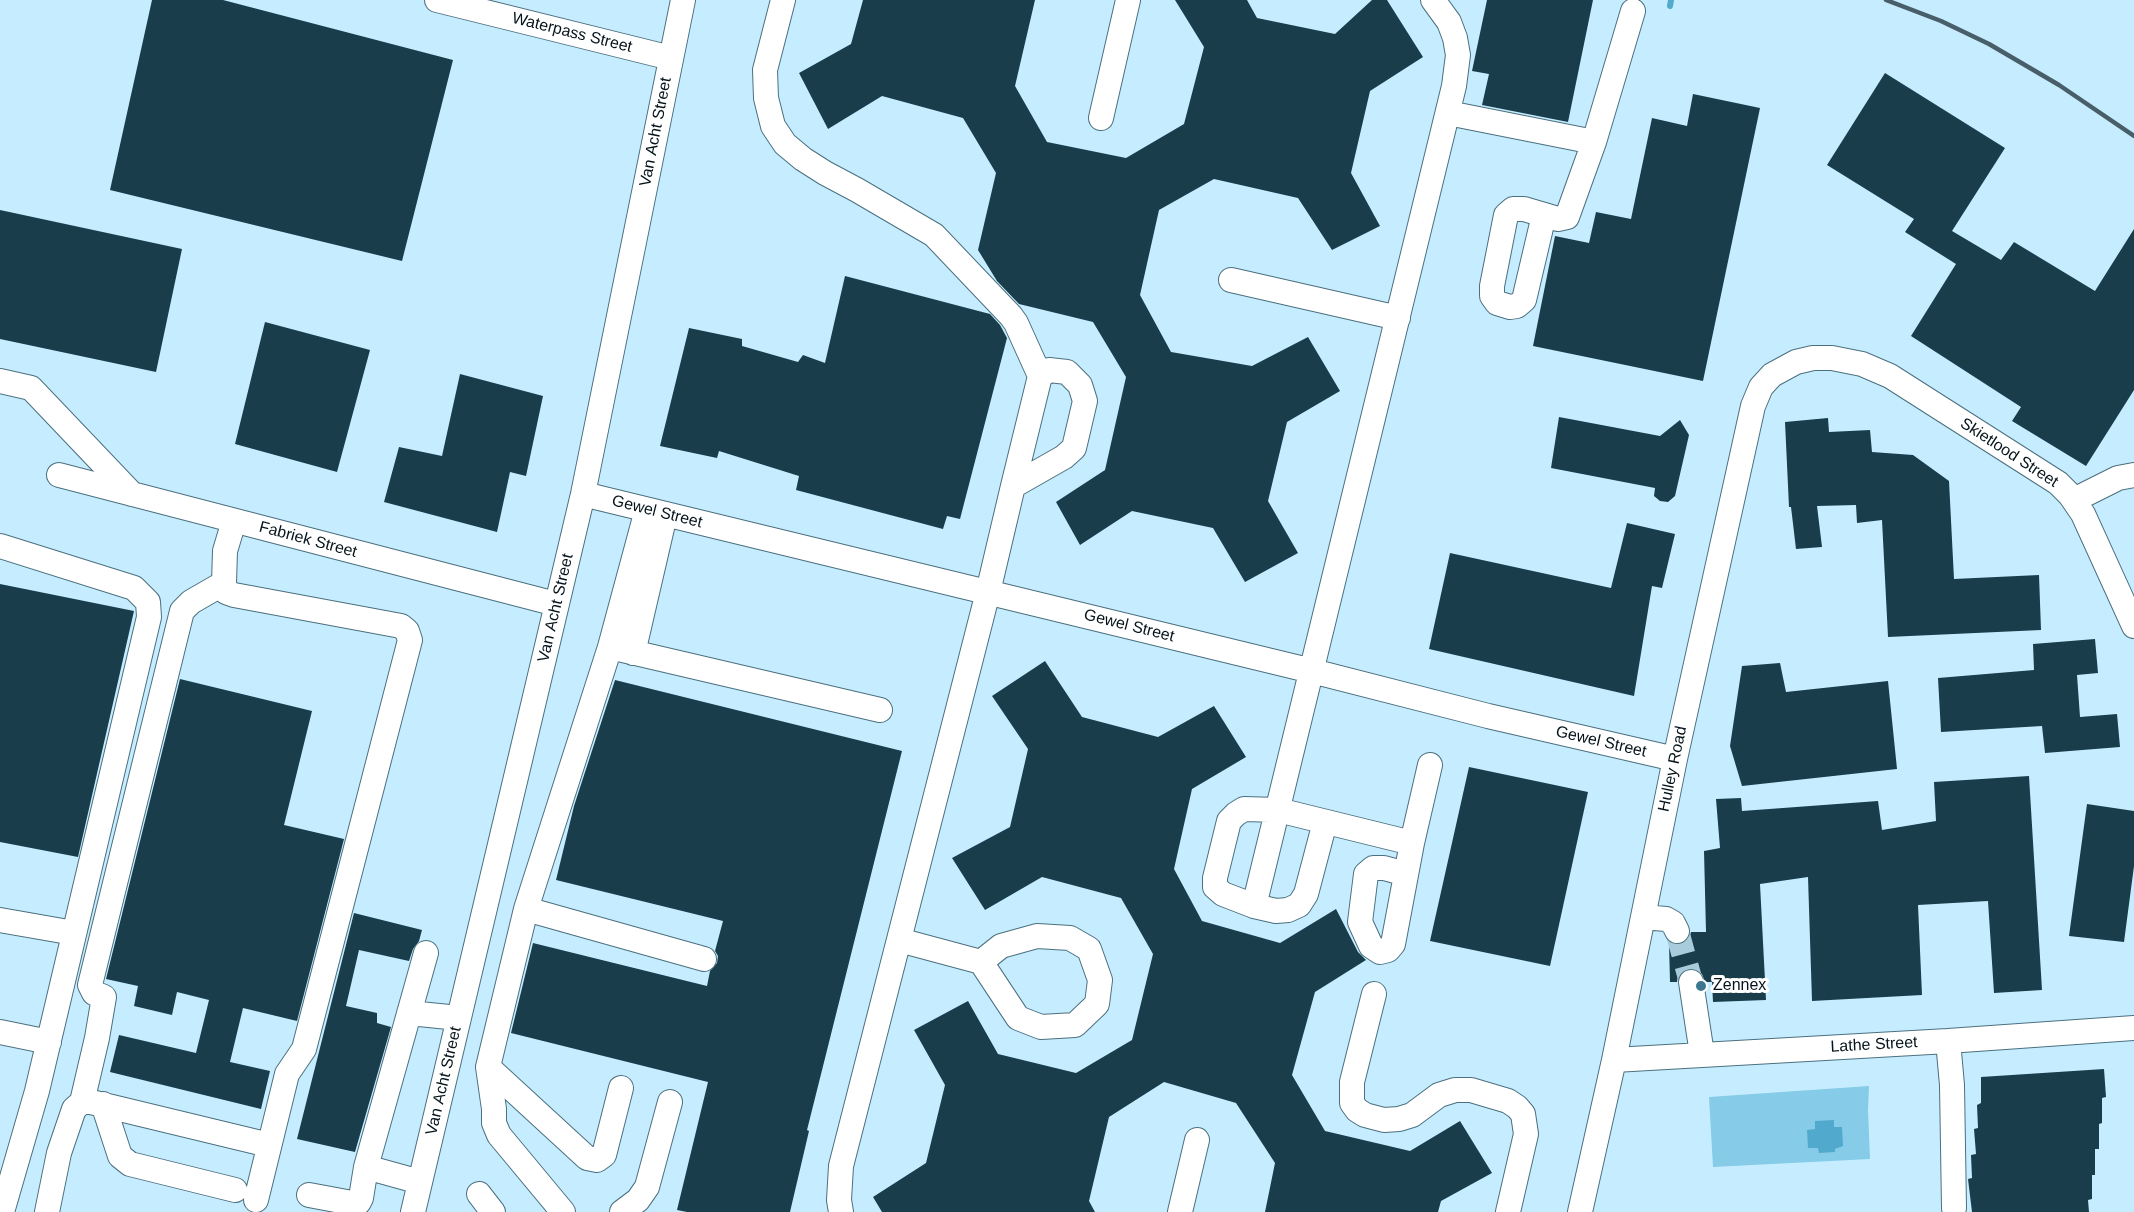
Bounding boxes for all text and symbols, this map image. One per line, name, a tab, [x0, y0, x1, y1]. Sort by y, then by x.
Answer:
street label: Waterpass Street	[510, 9, 634, 57]
street label: Van Acht Street	[636, 76, 676, 188]
street label: Skietlood Street	[1956, 414, 2062, 492]
street label: Gewel Street	[610, 491, 704, 533]
street label: Fabriek Street	[257, 518, 359, 562]
street label: Van Acht Street	[534, 552, 578, 664]
street label: Gewel Street	[1082, 605, 1176, 647]
street label: Gewel Street	[1554, 722, 1648, 762]
street label: Hulley Road	[1655, 724, 1691, 814]
place label: Zennex	[1713, 976, 1766, 996]
marker: Zennex	[1694, 979, 1708, 993]
street label: Van Acht Street	[422, 1025, 466, 1137]
street label: Lathe Street	[1830, 1033, 1918, 1057]

